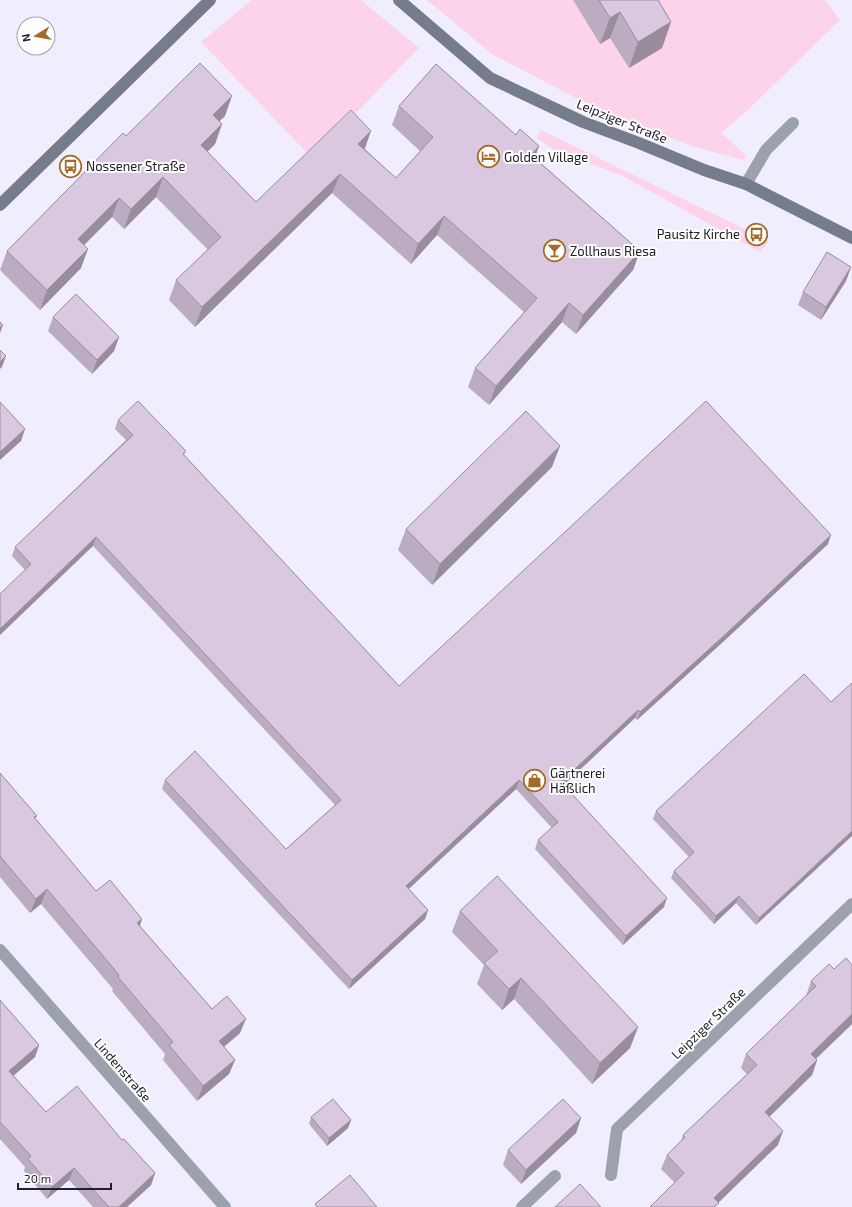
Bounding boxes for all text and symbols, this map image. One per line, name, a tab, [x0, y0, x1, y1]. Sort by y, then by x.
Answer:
north arrow	[16, 16, 56, 56]
text: N	[19, 33, 33, 43]
street label: Leipziger Straße	[574, 95, 670, 147]
hotel icon: Golden Village	[475, 144, 501, 170]
place label: Golden Village	[504, 149, 588, 165]
bus stop icon: Nossener Straße	[57, 153, 83, 179]
place label: Nossener Straße	[86, 158, 185, 174]
bus stop icon: Pausitz Kirche	[743, 221, 769, 247]
place label: Pausitz Kirche	[657, 226, 740, 242]
bar icon: Zollhaus Riesa	[541, 238, 567, 264]
place label: Zollhaus Riesa	[570, 243, 656, 259]
place label: Gärtnerei Häßlich	[550, 765, 605, 796]
shop icon: Gärtnerei Häßlich	[522, 767, 548, 793]
street label: Leipziger Straße	[668, 984, 748, 1062]
street label: Lindenstraße	[91, 1035, 155, 1105]
scale bar	[18, 1165, 111, 1191]
text: 20 m	[24, 1171, 51, 1185]

